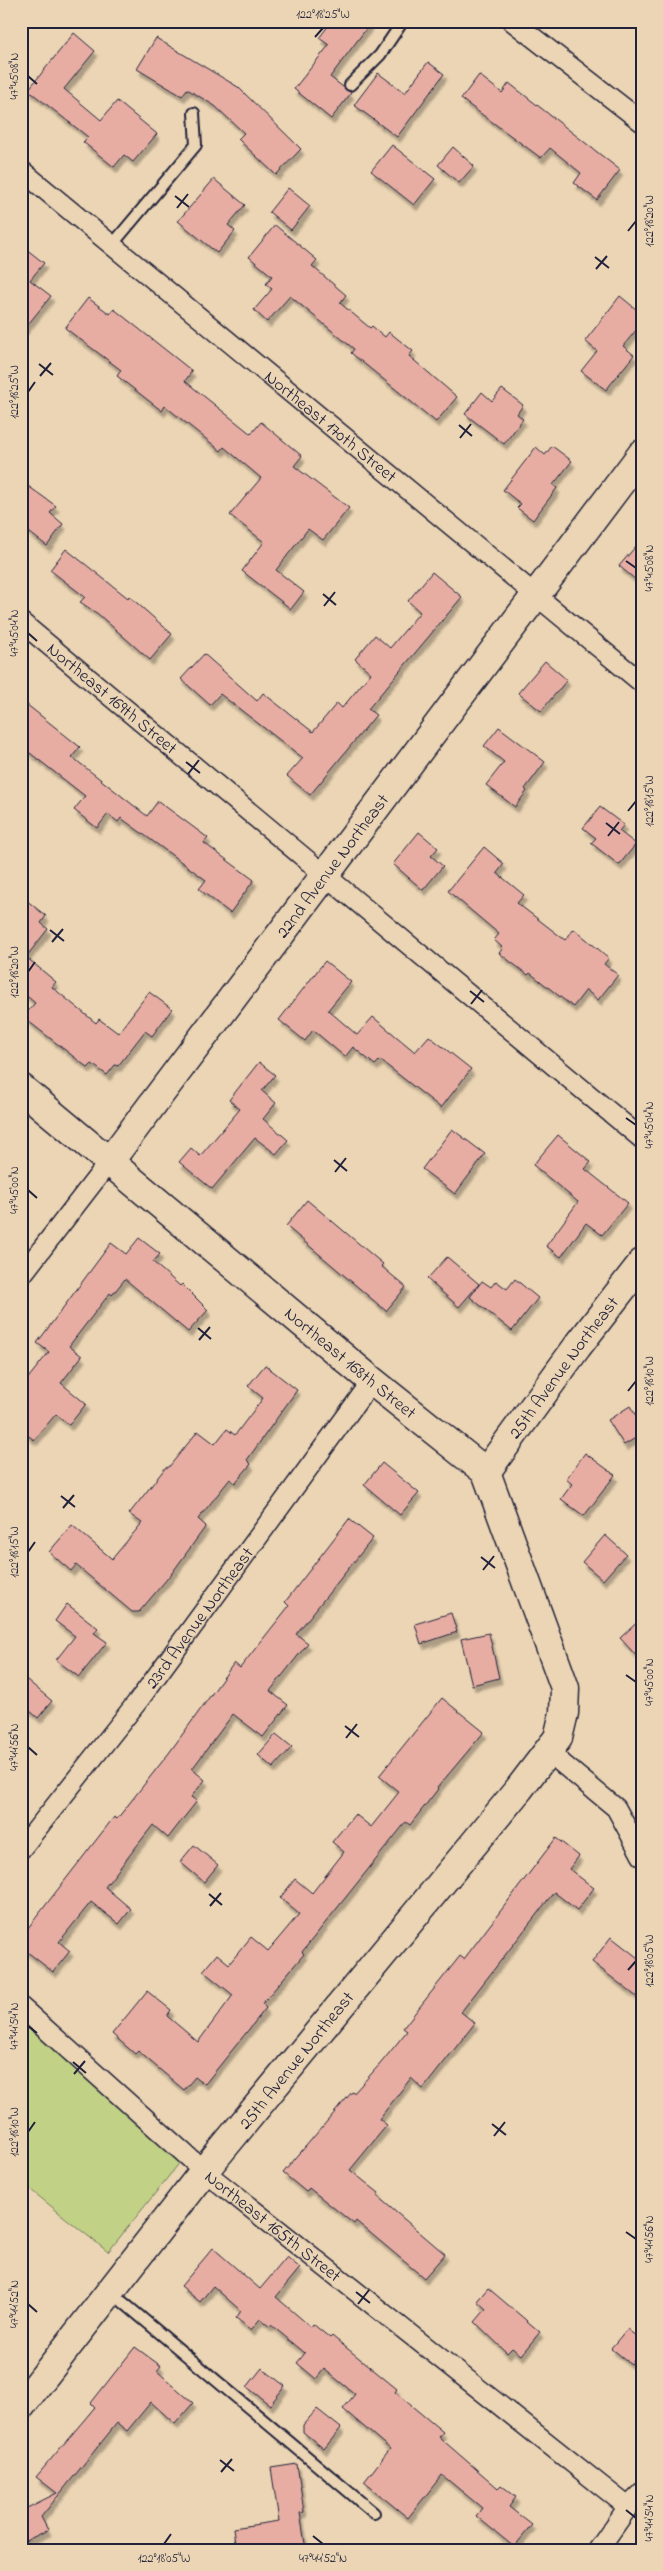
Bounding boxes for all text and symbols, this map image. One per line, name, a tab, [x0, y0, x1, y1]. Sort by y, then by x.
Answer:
text: 122°18'25"W	[296, 6, 350, 24]
text: 47°45'08"N	[6, 53, 24, 99]
text: 122°18'20"W	[641, 195, 659, 247]
text: 122°18'25"W	[6, 365, 24, 419]
street label: Northeast 170th Street	[258, 365, 401, 490]
text: 47°45'08"N	[641, 545, 659, 591]
text: 47°45'04"N	[6, 609, 24, 657]
street label: Northeast 169th Street	[40, 638, 182, 762]
text: 122°18'15"W	[641, 775, 659, 827]
street label: 22nd Avenue Northeast	[271, 789, 397, 944]
text: 122°18'20"W	[6, 946, 24, 998]
text: 47°45'04"N	[641, 1101, 659, 1149]
text: 47°45'00"N	[6, 1166, 24, 1214]
street label: 25th Avenue Northeast	[503, 1292, 626, 1445]
street label: Northeast 168th Street	[278, 1302, 421, 1426]
text: 122°18'10"W	[641, 1356, 659, 1406]
text: 122°18'15"W	[6, 1526, 24, 1578]
street label: 23rd Avenue Northeast	[140, 1543, 261, 1695]
text: 47°45'00"N	[641, 1658, 659, 1706]
text: 47°44'56"N	[6, 1723, 24, 1771]
text: 122°18'05"W	[641, 1935, 659, 1987]
street label: 25th Avenue Northeast	[234, 1986, 362, 2136]
text: 47°44'54"N	[6, 2003, 24, 2049]
text: 122°18'10"W	[6, 2107, 24, 2157]
street label: Northeast 165th Street	[198, 2165, 346, 2290]
text: 47°44'56"N	[641, 2215, 659, 2263]
text: 47°44'52"N	[6, 2280, 24, 2328]
text: 47°44'54"N	[641, 2495, 659, 2541]
text: 122°18'05"W	[138, 2550, 190, 2568]
text: 47°44'52"N	[299, 2550, 347, 2568]

